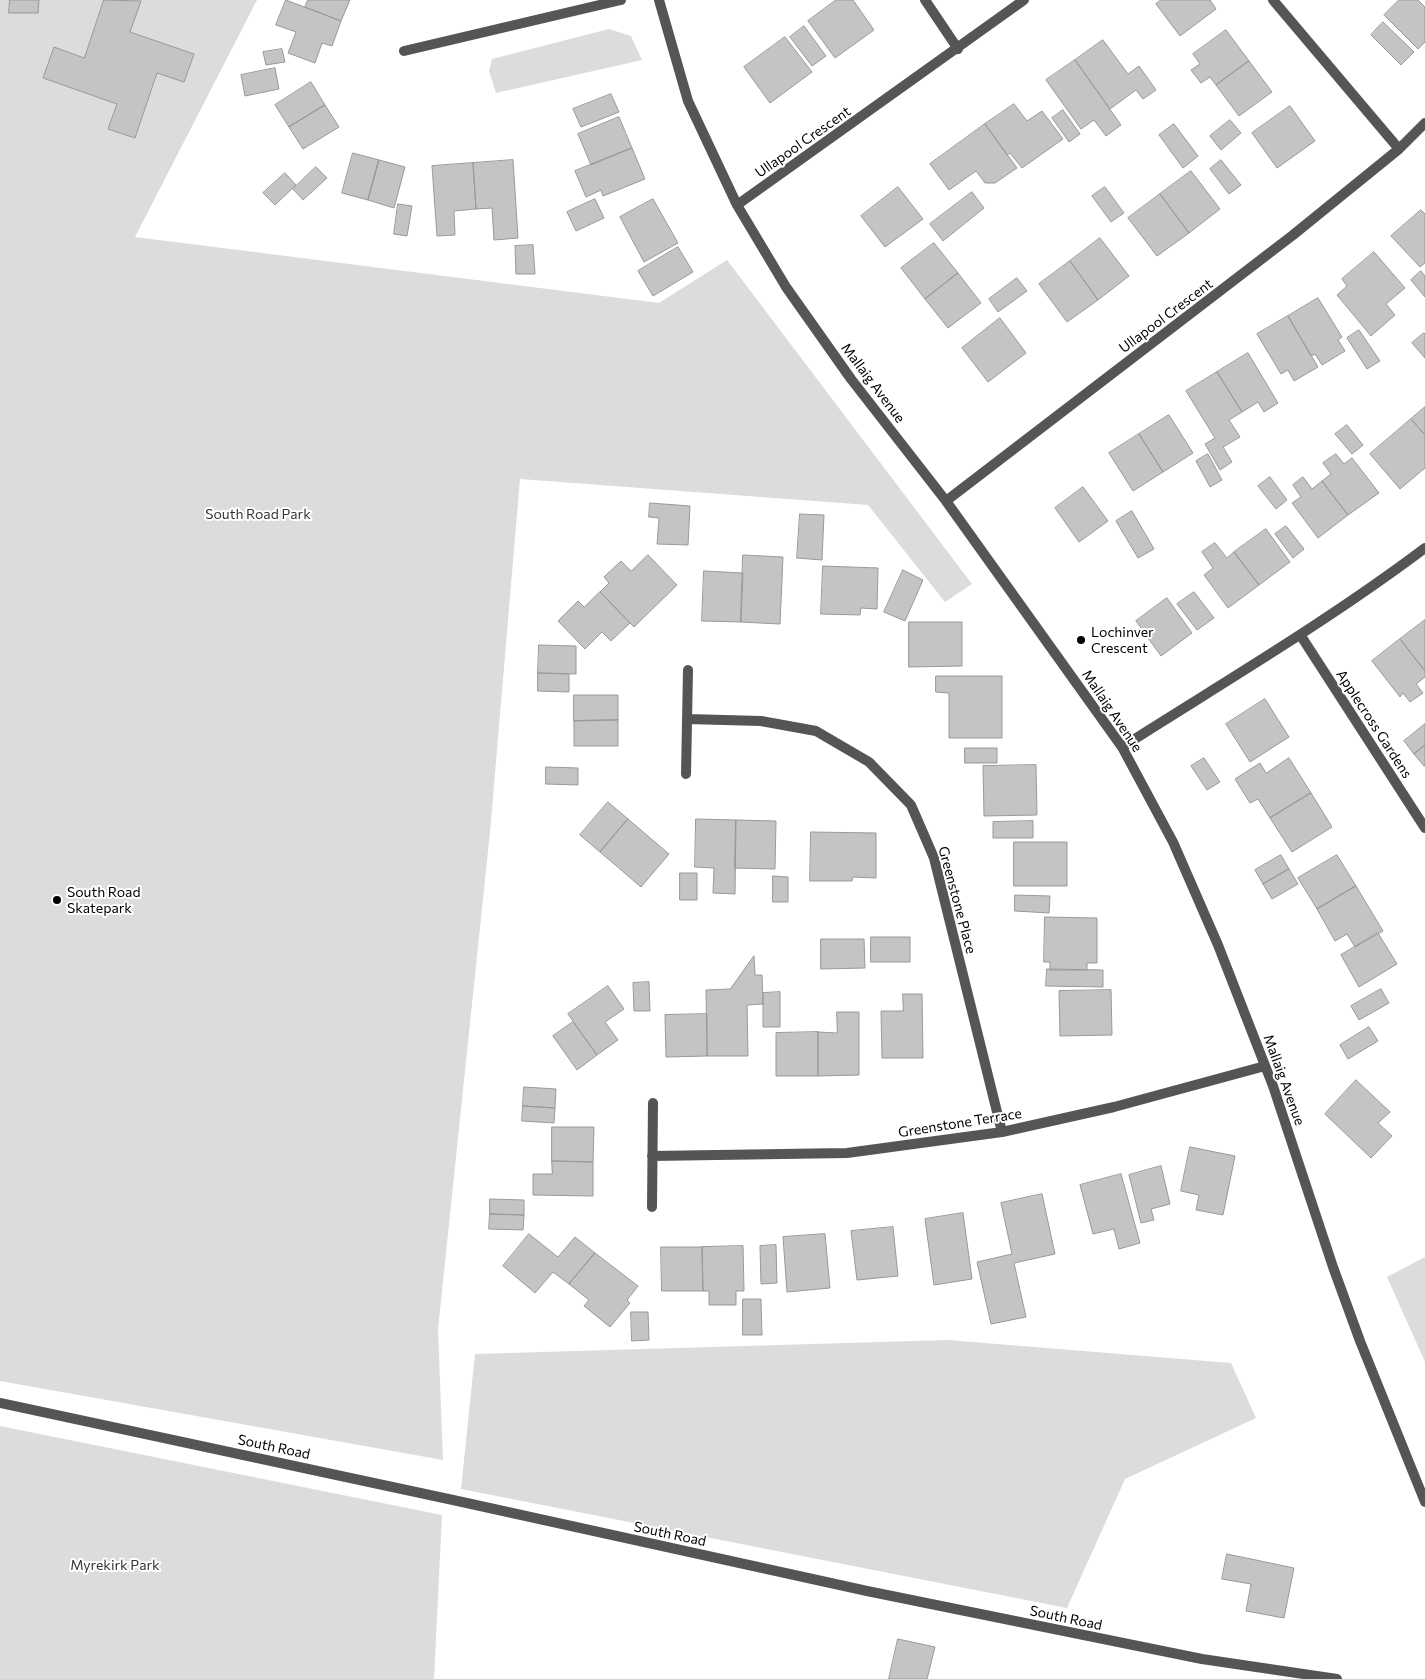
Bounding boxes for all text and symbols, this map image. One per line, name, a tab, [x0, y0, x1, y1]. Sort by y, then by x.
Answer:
street label: Ullapool Crescent	[752, 103, 854, 181]
street label: Ullapool Crescent	[1116, 275, 1216, 357]
street label: Mallaig Avenue	[838, 340, 908, 426]
park label: South Road Park	[205, 506, 311, 522]
place label: Lochinver Crescent	[1091, 624, 1154, 656]
marker: Lochinver Crescent	[1075, 634, 1087, 646]
street label: Mallaig Avenue	[1078, 667, 1146, 755]
street label: Applecross Gardens	[1333, 667, 1415, 781]
street label: Greenstone Place	[935, 844, 979, 956]
place label: South Road Skatepark	[67, 884, 141, 916]
marker: South Road Skatepark	[51, 894, 63, 906]
street label: Mallaig Avenue	[1260, 1032, 1308, 1128]
street label: Greenstone Terrace	[897, 1105, 1023, 1141]
street label: South Road	[236, 1431, 312, 1463]
street label: South Road	[632, 1518, 708, 1550]
park label: Myrekirk Park	[70, 1557, 160, 1573]
street label: South Road	[1028, 1602, 1104, 1634]

